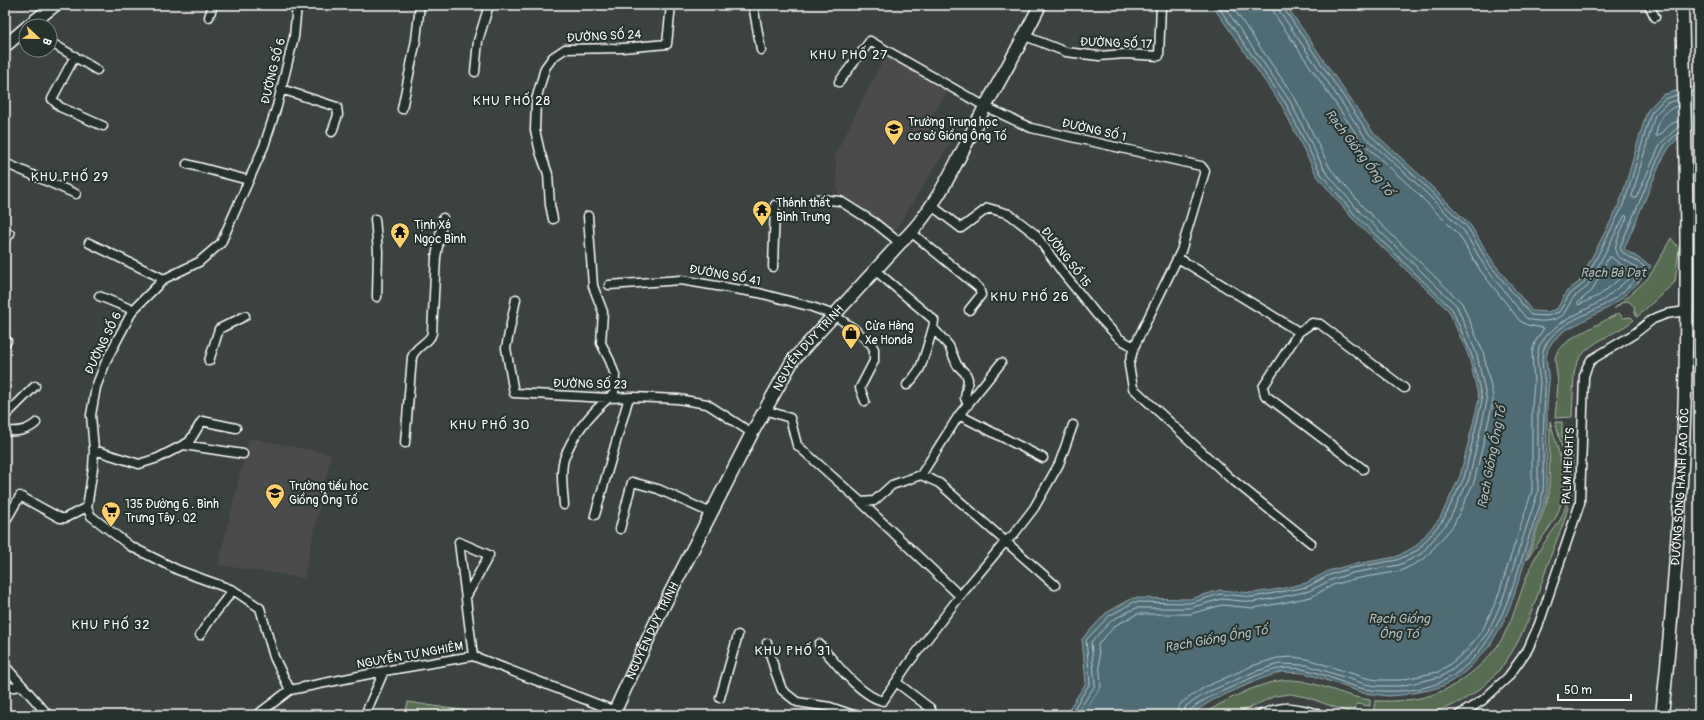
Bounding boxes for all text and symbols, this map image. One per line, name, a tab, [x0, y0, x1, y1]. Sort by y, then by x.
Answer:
north arrow	[18, 18, 58, 58]
street label: ĐƯỜNG SỐ 24	[566, 24, 642, 46]
street label: ĐƯỜNG SỐ 17	[1080, 32, 1153, 52]
text: B	[40, 36, 54, 47]
street label: ĐƯỜNG SỐ 6	[255, 36, 289, 106]
district label: KHU PHỐ 27	[810, 45, 888, 63]
district label: KHU PHỐ 28	[473, 91, 551, 109]
water label: Rạch Giống Ống Tố	[1321, 105, 1400, 201]
street label: ĐƯỜNG SỐ 1	[1060, 113, 1128, 145]
place label: Trường Trung học cơ sở Giồng Ông Tố	[908, 115, 1007, 144]
school or university icon: Trường Trung học cơ sở Giồng Ông Tố	[883, 118, 905, 146]
district label: KHU PHỐ 29	[31, 167, 109, 185]
place label: Thánh thất Bình Trưng	[776, 195, 831, 225]
temple icon: Thánh thất Bình Trưng	[751, 199, 773, 227]
place label: Tịnh Xá Ngọc Bình	[414, 218, 466, 247]
temple icon: Tịnh Xá Ngọc Bình	[389, 221, 411, 249]
street label: ĐƯỜNG SỐ 15	[1038, 222, 1096, 290]
street label: ĐƯỜNG SỐ 41	[688, 259, 762, 289]
water label: Rạch Bà Dạt	[1580, 265, 1648, 281]
district label: KHU PHỐ 26	[990, 287, 1070, 305]
street label: NGUYỄN DUY TRINH	[770, 302, 848, 394]
street label: ĐƯỜNG SỐ 6	[79, 308, 125, 377]
place label: Cửa Hàng Xe Honda	[865, 319, 914, 348]
shop icon: Cửa Hàng Xe Honda	[840, 322, 862, 350]
street label: ĐƯỜNG SỐ 23	[553, 373, 627, 393]
water label: Rạch Giống Ống Tố	[1472, 401, 1510, 510]
street label: ĐƯỜNG SONG HÀNH CAO TỐC	[1668, 408, 1692, 566]
district label: KHU PHỐ 30	[450, 415, 530, 433]
street label: PALM HEIGHTS	[1559, 427, 1578, 505]
place label: Trường tiểu học Giồng Ông Tố	[289, 479, 369, 508]
school or university icon: Trường tiểu học Giồng Ông Tố	[264, 482, 286, 510]
place label: 135 Đường 6 . Bình Trưng Tây . Q2	[125, 497, 219, 526]
supermarket icon: 135 Đường 6 . Bình Trưng Tây . Q2	[100, 500, 122, 528]
street label: NGUYỄN DUY TRINH	[623, 579, 683, 682]
water label: Rạch Giồng Ông Tố	[1368, 611, 1431, 642]
district label: KHU PHỐ 32	[71, 615, 151, 633]
water label: Rạch Giống Ống Tố	[1163, 620, 1272, 656]
street label: NGUYỄN TƯ NGHIÊM	[355, 636, 465, 672]
district label: KHU PHỐ 31	[755, 641, 831, 659]
scale bar	[1558, 676, 1631, 702]
text: 50 m	[1564, 683, 1592, 698]

